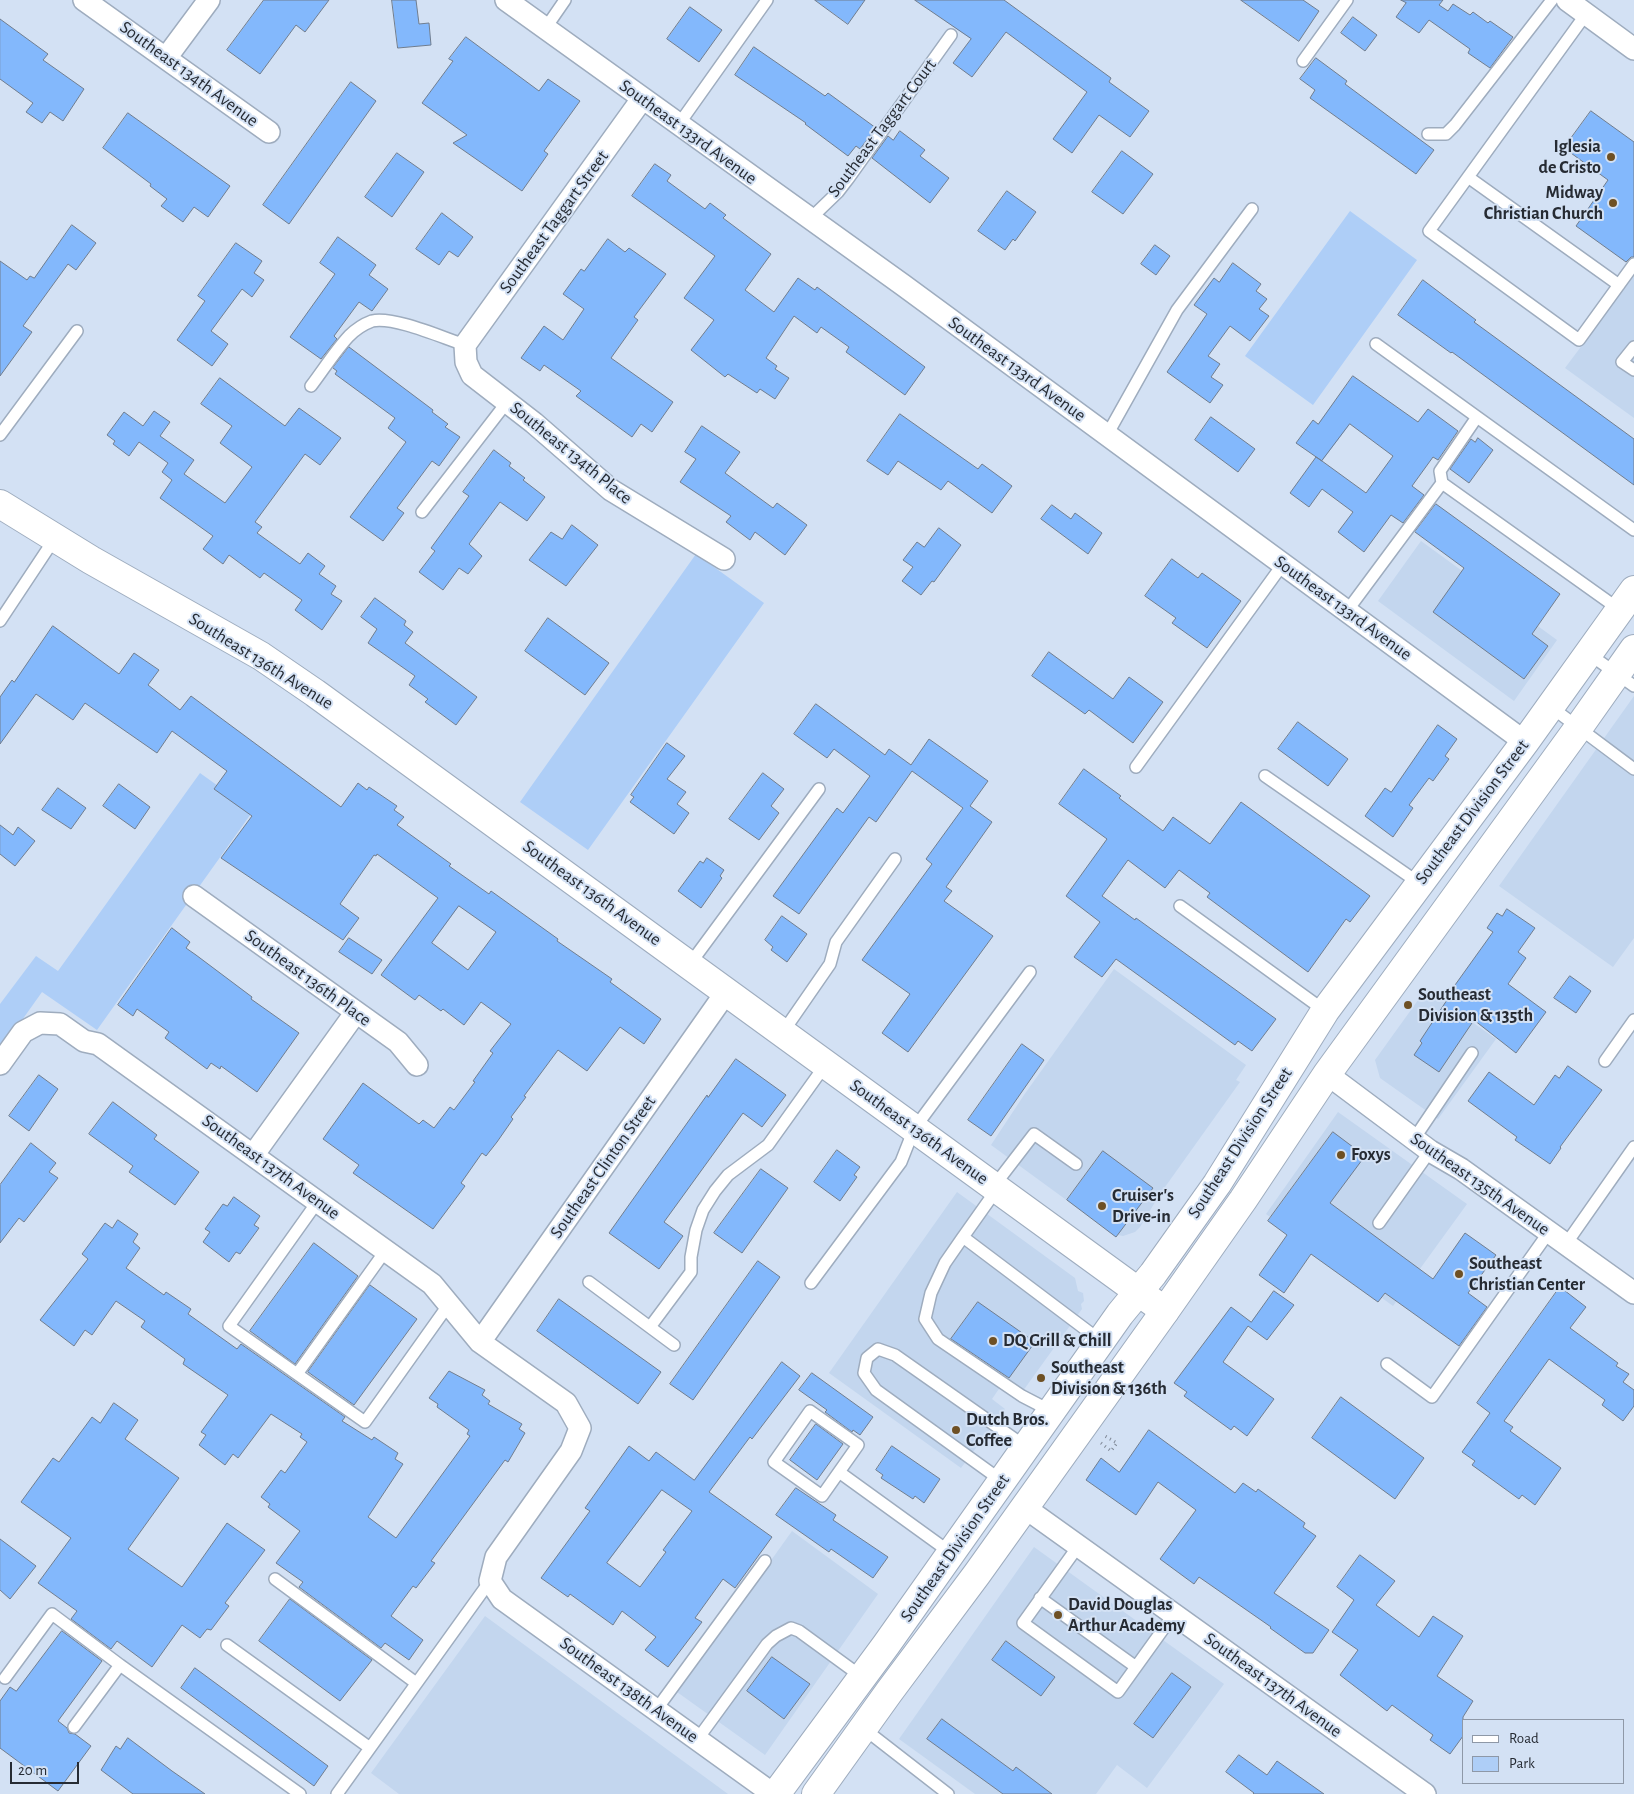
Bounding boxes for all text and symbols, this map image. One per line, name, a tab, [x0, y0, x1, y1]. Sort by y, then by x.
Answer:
street label: Southeast 134th Avenue	[115, 16, 263, 132]
street label: Southeast Taggart Court	[823, 55, 941, 201]
street label: Southeast 133rd Avenue	[615, 75, 761, 189]
place label: Iglesia de Cristo	[1539, 136, 1601, 178]
street label: Southeast Taggart Street	[495, 146, 613, 298]
marker: Iglesia de Cristo	[1605, 151, 1617, 163]
place label: Midway Christian Church	[1484, 182, 1603, 224]
marker: Midway Christian Church	[1607, 197, 1619, 209]
street label: Southeast 133rd Avenue	[944, 312, 1090, 426]
street label: Southeast 134th Place	[506, 397, 636, 509]
street label: Southeast 133rd Avenue	[1270, 551, 1416, 665]
street label: Southeast 136th Avenue	[185, 608, 337, 714]
street label: Southeast Division Street	[1411, 735, 1533, 889]
street label: Southeast 136th Avenue	[519, 836, 665, 950]
street label: Southeast 136th Place	[241, 925, 375, 1031]
place label: Southeast Division & 135th	[1418, 984, 1533, 1026]
marker: Southeast Division & 135th	[1402, 999, 1414, 1011]
street label: Southeast Division Street	[1183, 1064, 1297, 1222]
street label: Southeast 136th Avenue	[846, 1075, 992, 1189]
street label: Southeast Clinton Street	[546, 1091, 660, 1243]
street label: Southeast 137th Avenue	[198, 1110, 344, 1224]
street label: Southeast 135th Avenue	[1406, 1128, 1554, 1240]
place label: Foxys	[1351, 1144, 1391, 1166]
marker: Foxys	[1335, 1149, 1347, 1161]
place label: Cruiser's Drive-in	[1112, 1185, 1174, 1228]
marker: Cruiser's Drive-in	[1096, 1200, 1108, 1212]
place label: Southeast Christian Center	[1469, 1253, 1585, 1296]
marker: Southeast Christian Center	[1453, 1268, 1465, 1280]
place label: DQ Grill & Chill	[1003, 1330, 1111, 1352]
marker: DQ Grill & Chill	[987, 1335, 999, 1347]
place label: Southeast Division & 136th	[1051, 1357, 1167, 1400]
marker: Southeast Division & 136th	[1035, 1372, 1047, 1384]
place label: Dutch Bros. Coffee	[966, 1409, 1049, 1452]
marker: Dutch Bros. Coffee	[950, 1424, 962, 1436]
street label: Southeast Division Street	[896, 1470, 1014, 1626]
place label: David Douglas Arthur Academy	[1068, 1594, 1185, 1636]
marker: David Douglas Arthur Academy	[1052, 1609, 1064, 1621]
street label: Southeast 137th Avenue	[1200, 1628, 1346, 1742]
street label: Southeast 138th Avenue	[556, 1632, 702, 1748]
legend	[1462, 1719, 1624, 1784]
text: Road	[1509, 1731, 1539, 1746]
scale bar	[12, 1752, 81, 1784]
text: Park	[1509, 1756, 1535, 1771]
text: 20 m	[18, 1763, 47, 1778]

